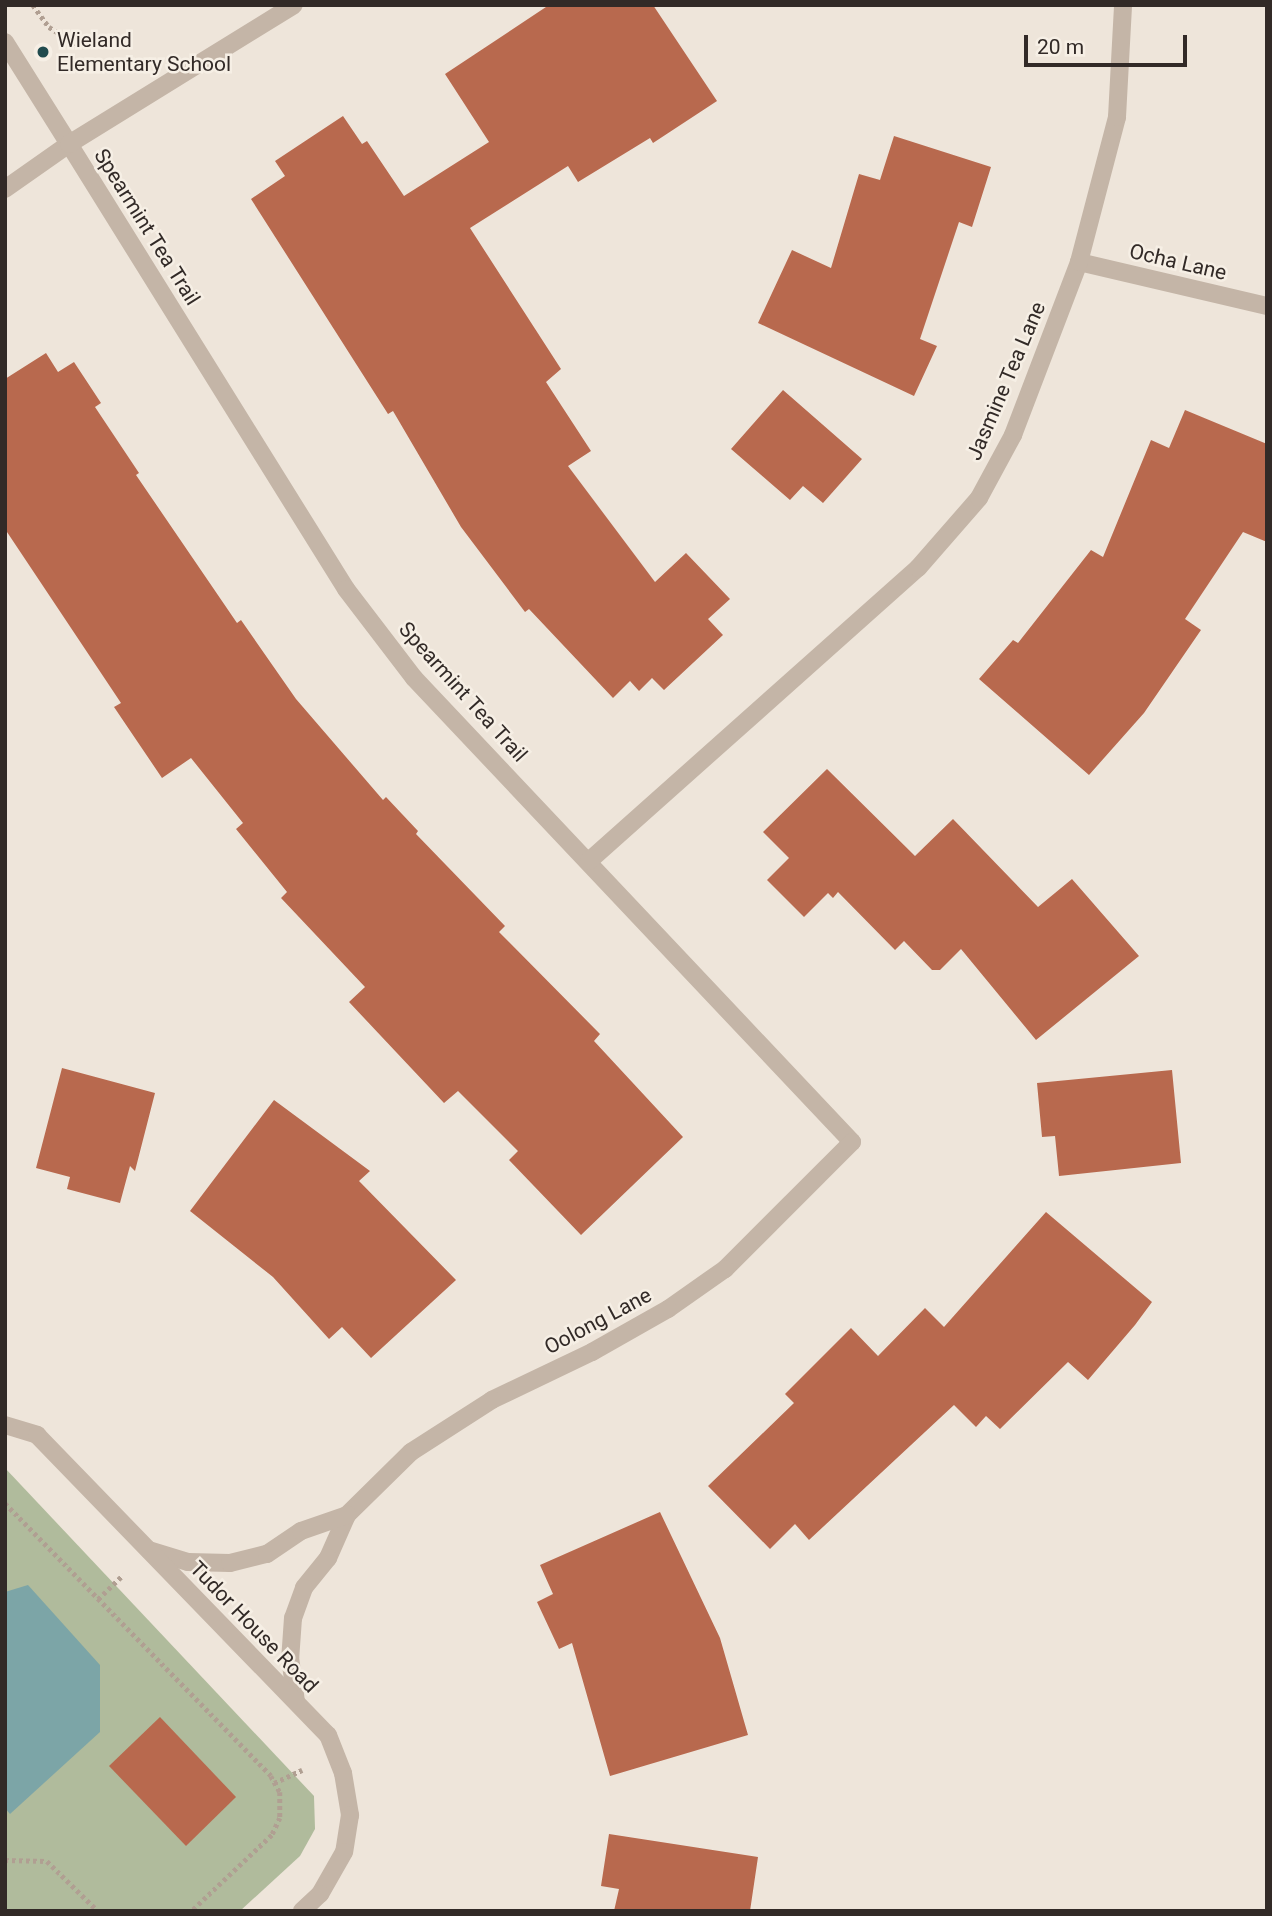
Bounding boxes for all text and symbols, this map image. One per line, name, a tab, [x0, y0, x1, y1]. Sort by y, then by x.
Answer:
scale bar	[1027, 21, 1190, 65]
place label: Wieland Elementary School	[57, 27, 231, 77]
text: 20 m	[1037, 35, 1084, 59]
marker: Wieland Elementary School	[35, 44, 51, 60]
street label: Spearmint Tea Trail	[88, 144, 206, 310]
street label: Ocha Lane	[1127, 239, 1229, 285]
street label: Jasmine Tea Lane	[961, 298, 1051, 464]
street label: Spearmint Tea Trail	[393, 616, 533, 768]
street label: Oolong Lane	[540, 1282, 656, 1360]
street label: Tudor House Road	[185, 1556, 323, 1698]

